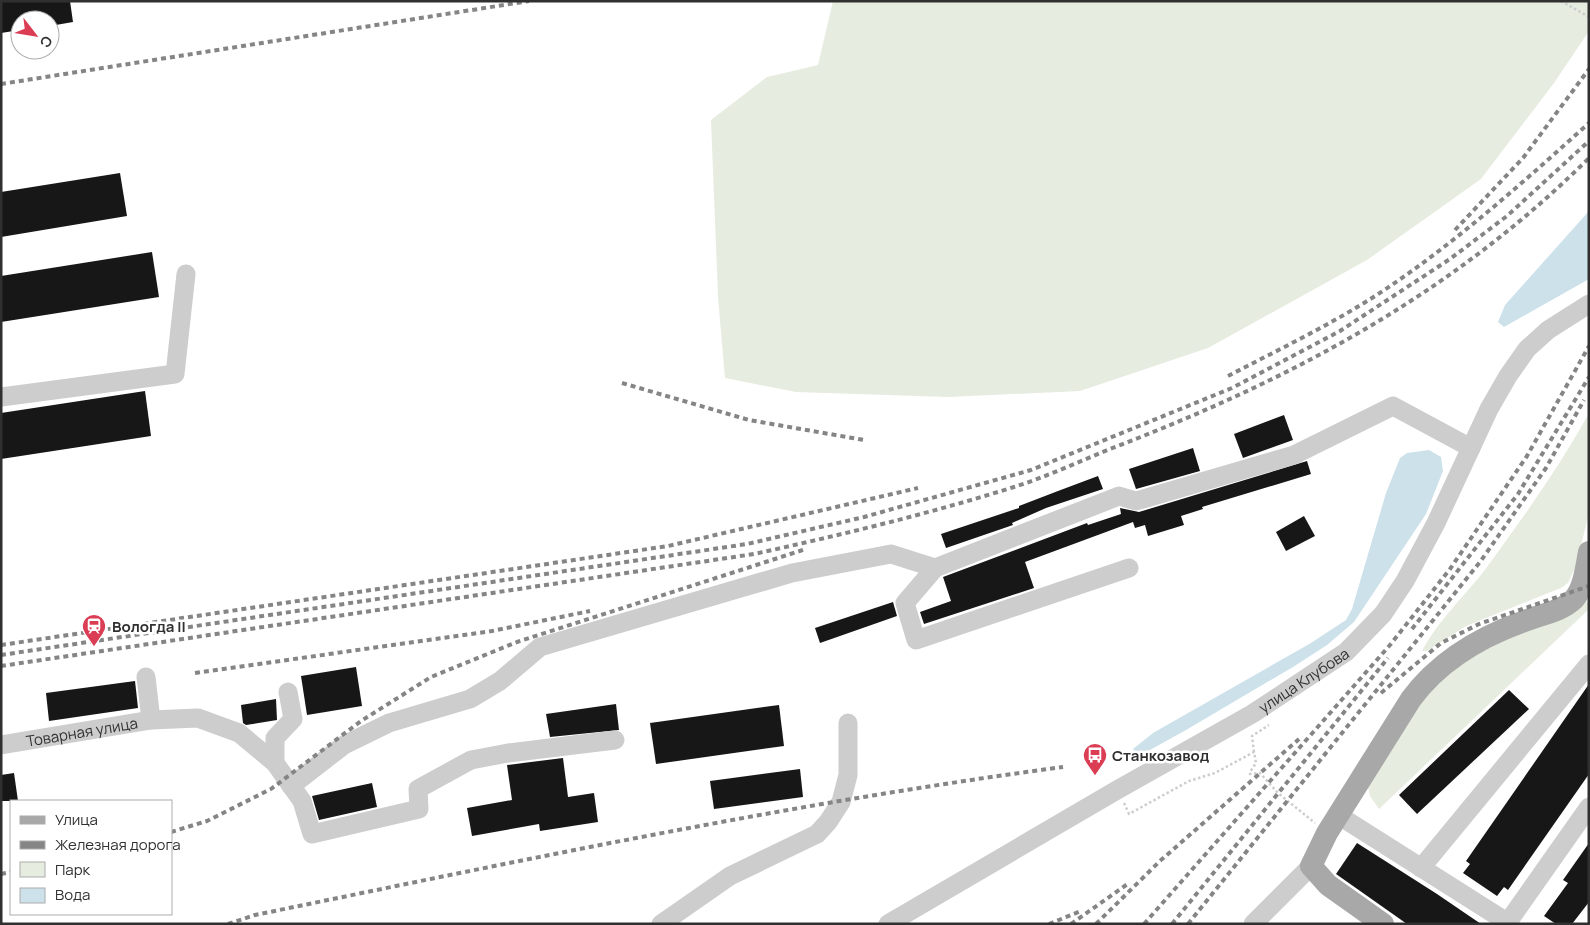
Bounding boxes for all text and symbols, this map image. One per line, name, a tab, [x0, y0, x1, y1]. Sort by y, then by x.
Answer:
north arrow	[10, 10, 60, 60]
text: С	[36, 33, 57, 51]
station icon: Вологда II	[81, 613, 107, 647]
place label: Вологда II	[112, 616, 186, 637]
street label: улица Клубова	[1254, 643, 1353, 717]
street label: Товарная улица	[25, 712, 139, 751]
bus stop icon: Станкозавод	[1082, 742, 1108, 776]
place label: Станкозавод	[1112, 745, 1210, 766]
legend	[10, 800, 172, 915]
text: Улица	[55, 809, 98, 830]
text: Железная дорога	[55, 834, 180, 855]
text: Парк	[55, 859, 91, 880]
text: Вода	[55, 884, 90, 905]

